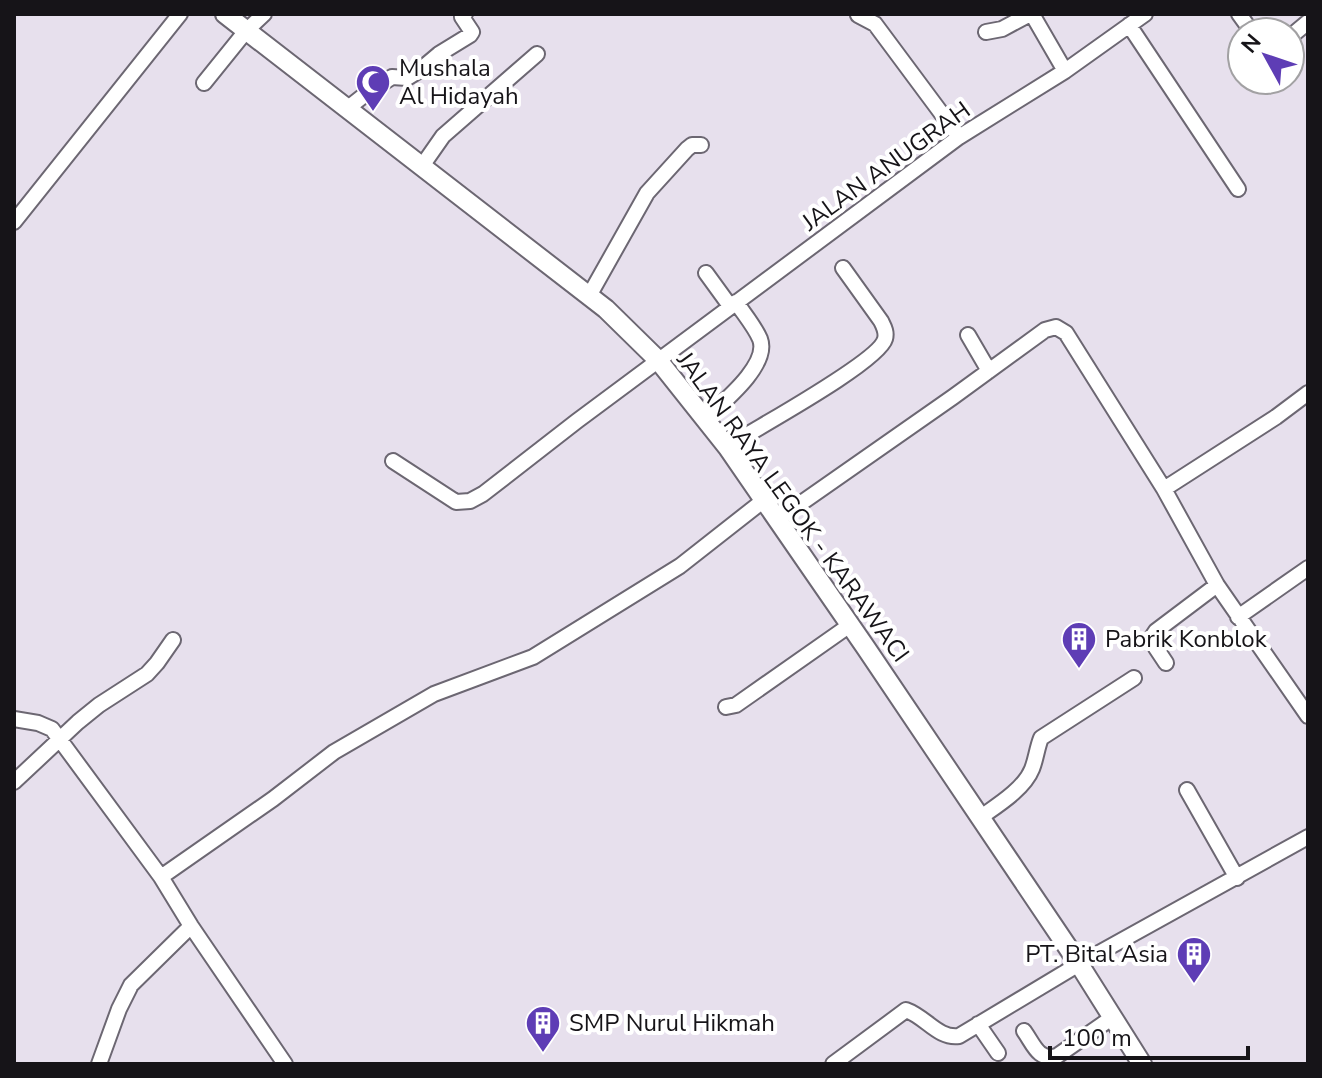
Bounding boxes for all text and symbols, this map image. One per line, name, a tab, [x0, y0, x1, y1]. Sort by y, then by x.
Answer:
north arrow	[1226, 16, 1306, 96]
text: N	[1235, 28, 1268, 60]
place label: Mushala Al Hidayah	[399, 52, 519, 112]
mosque icon: Mushala Al Hidayah	[354, 63, 392, 113]
street label: JALAN ANUGRAH	[795, 94, 977, 239]
street label: JALAN RAYA LEGOK - KARAWACI	[669, 345, 916, 669]
building icon: Pabrik Konblok	[1060, 620, 1098, 670]
place label: Pabrik Konblok	[1105, 623, 1268, 655]
building icon: PT. Bital Asia	[1175, 935, 1213, 985]
place label: PT. Bital Asia	[1025, 938, 1168, 970]
building icon: SMP Nurul Hikmah	[524, 1004, 562, 1054]
place label: SMP Nurul Hikmah	[569, 1007, 775, 1039]
scale bar	[1050, 1010, 1248, 1060]
text: 100 m	[1062, 1022, 1132, 1054]

